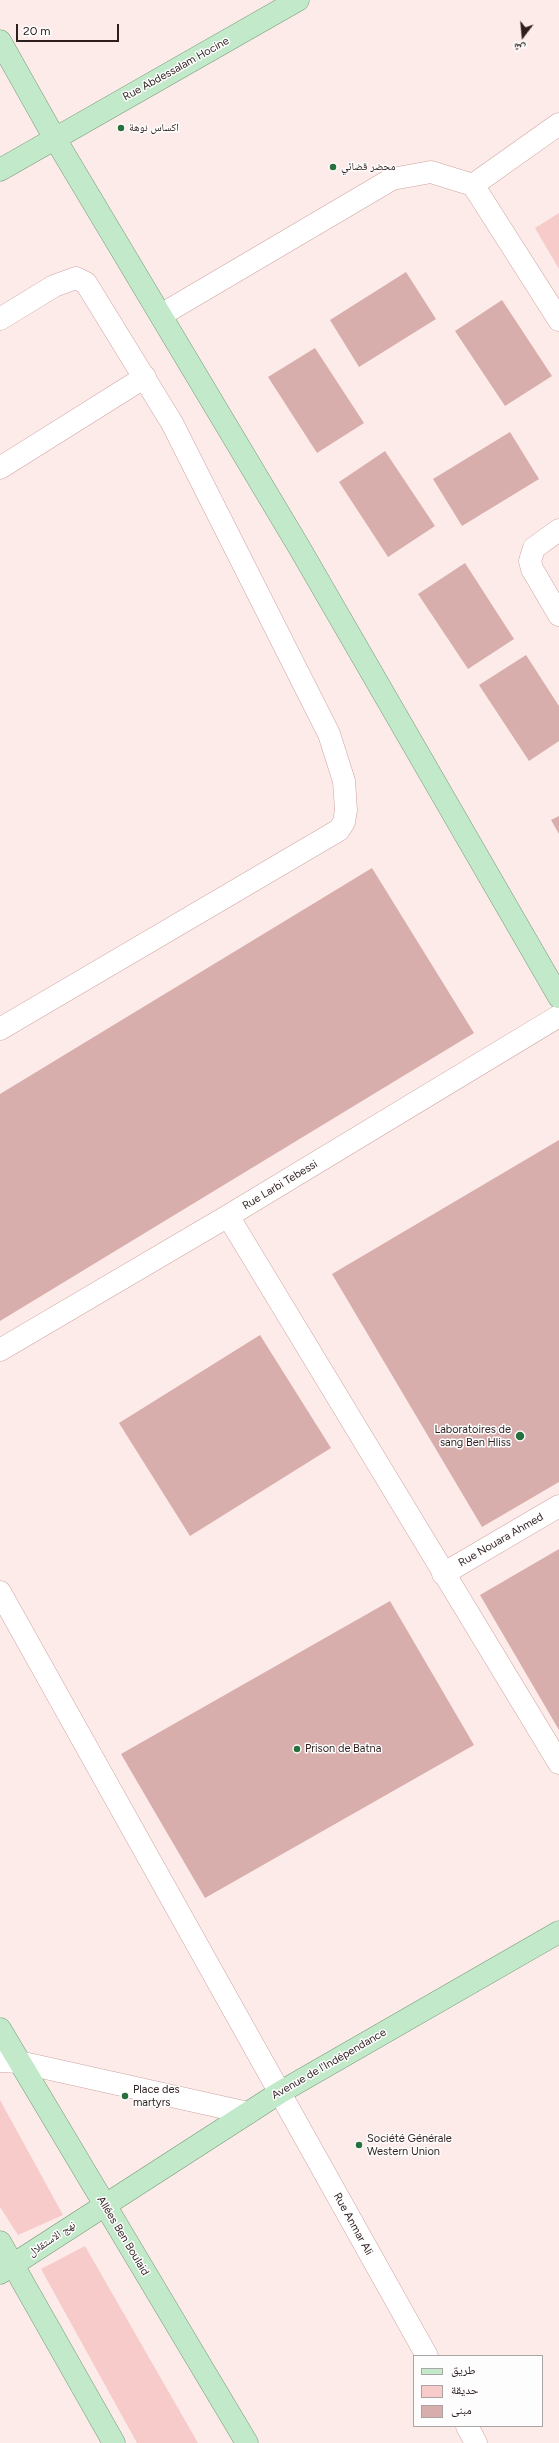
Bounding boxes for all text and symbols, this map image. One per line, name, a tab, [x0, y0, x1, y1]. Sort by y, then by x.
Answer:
scale bar	[18, 16, 121, 42]
north arrow	[503, 16, 543, 56]
text: 20 m	[23, 24, 51, 38]
street label: Rue Abdessalam Hocine	[121, 34, 231, 104]
text: ش	[512, 40, 527, 56]
place label: اكساس نوهة	[129, 121, 179, 135]
marker: اكساس نوهة	[116, 123, 126, 133]
place label: محضر قضائي	[341, 160, 396, 174]
marker: محضر قضائي	[328, 162, 338, 172]
street label: Rue Larbi Tebessi	[240, 1157, 320, 1213]
place label: Laboratoires de sang Ben Hliss	[434, 1423, 511, 1449]
marker: Laboratoires de sang Ben Hliss	[514, 1430, 526, 1442]
street label: Rue Nouara Ahmed	[456, 1510, 546, 1570]
place label: Prison de Batna	[305, 1742, 381, 1756]
marker: Prison de Batna	[292, 1744, 302, 1754]
street label: Avenue de l'Indépendance	[269, 2026, 389, 2102]
place label: Place des martyrs	[133, 2083, 180, 2109]
marker: Place des martyrs	[120, 2091, 130, 2101]
place label: Société Générale Western Union	[367, 2132, 452, 2158]
marker: Société Générale Western Union	[354, 2140, 364, 2150]
street label: Rue Anmar Ali	[330, 2191, 376, 2257]
street label: Allées Ben Boulaid	[94, 2194, 152, 2278]
street label: نهج الاستقلال	[26, 2218, 78, 2260]
legend	[413, 2355, 543, 2427]
text: طريق	[451, 2363, 476, 2377]
text: حديقة	[451, 2383, 479, 2397]
text: مبنى	[451, 2403, 472, 2417]

